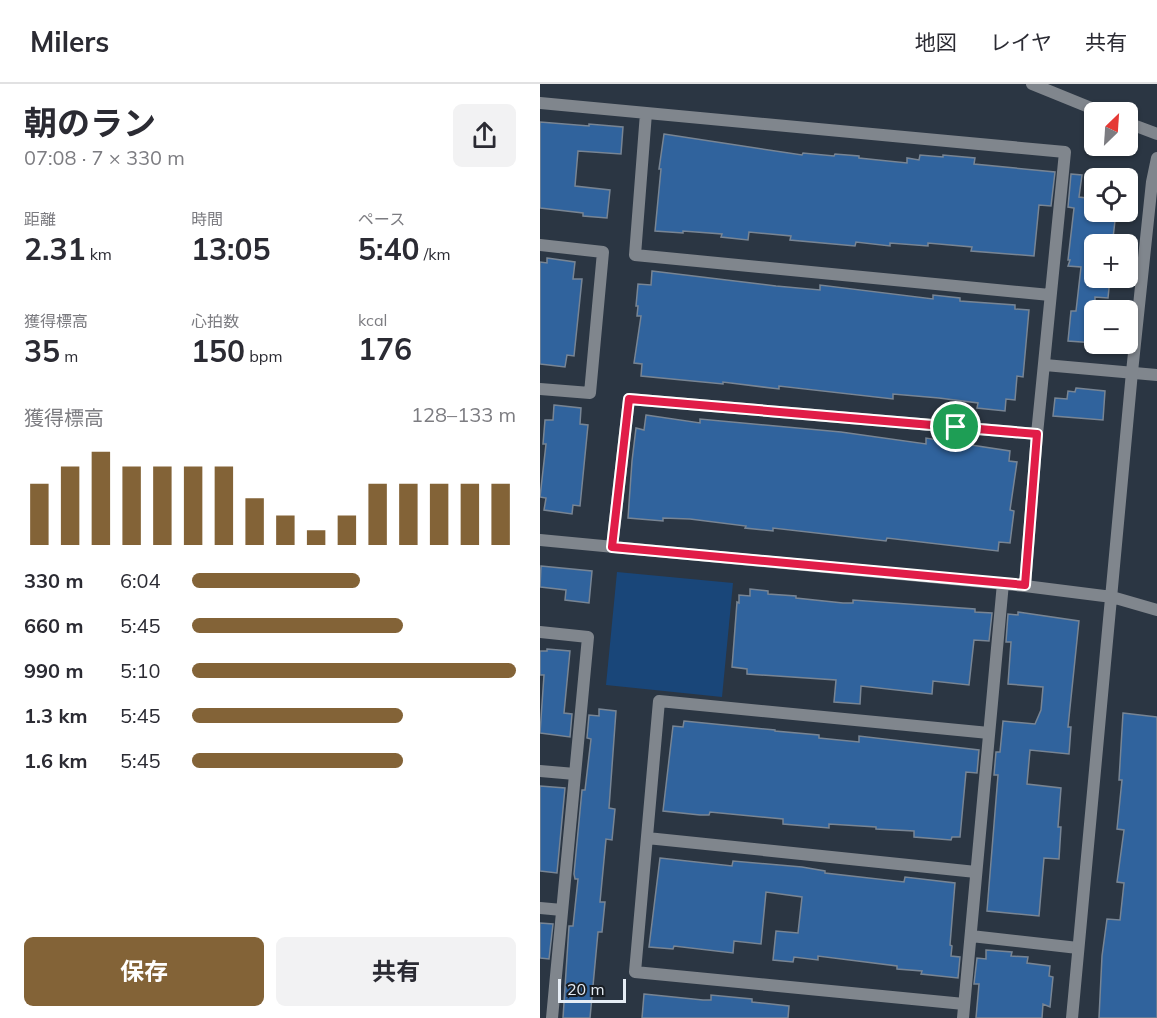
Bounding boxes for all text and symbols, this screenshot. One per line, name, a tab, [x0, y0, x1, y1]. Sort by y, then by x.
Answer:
text: Milers	[30, 24, 109, 59]
text: 地図	[915, 29, 957, 55]
text: レイヤ	[990, 29, 1052, 55]
text: 共有	[1085, 29, 1127, 55]
text: 朝のラン	[24, 102, 156, 143]
north arrow	[1084, 102, 1138, 156]
map controls	[1084, 102, 1138, 354]
button: share	[453, 104, 516, 167]
text: 07:08 · 7 × 330 m	[24, 145, 185, 170]
button: locate	[1084, 168, 1138, 222]
text: 距離	[24, 209, 56, 229]
text: 時間	[191, 209, 223, 229]
text: ペース	[358, 209, 405, 229]
text: 2.31	[24, 230, 85, 268]
text: 13:05	[191, 230, 270, 268]
text: 5:40	[358, 230, 419, 268]
button: +	[1084, 234, 1138, 288]
text: km	[85, 244, 112, 264]
text: /km	[419, 244, 450, 264]
button: −	[1084, 300, 1138, 354]
text: kcal	[358, 310, 387, 330]
text: 獲得標高	[24, 311, 88, 331]
text: 心拍数	[191, 311, 239, 331]
text: 176	[358, 330, 412, 368]
text: 35	[24, 332, 60, 370]
text: 150	[191, 332, 245, 370]
text: m	[60, 346, 78, 366]
text: bpm	[245, 346, 282, 366]
pin	[930, 401, 981, 452]
text: 128–133 m	[411, 402, 516, 427]
text: 獲得標高	[24, 405, 104, 430]
icon: arrive	[939, 410, 972, 443]
text: 330 m	[24, 568, 83, 593]
text: 6:04	[120, 568, 161, 593]
text: 660 m	[24, 613, 83, 638]
text: 5:45	[120, 613, 161, 638]
text: 990 m	[24, 658, 83, 683]
text: 5:10	[120, 658, 161, 683]
text: 1.3 km	[24, 703, 87, 728]
text: 5:45	[120, 703, 161, 728]
text: 1.6 km	[24, 748, 87, 773]
text: 5:45	[120, 748, 161, 773]
button: 保存	[24, 937, 264, 1006]
button: 共有	[276, 937, 516, 1006]
scale bar	[558, 976, 626, 1004]
text: 20 m	[567, 979, 604, 999]

